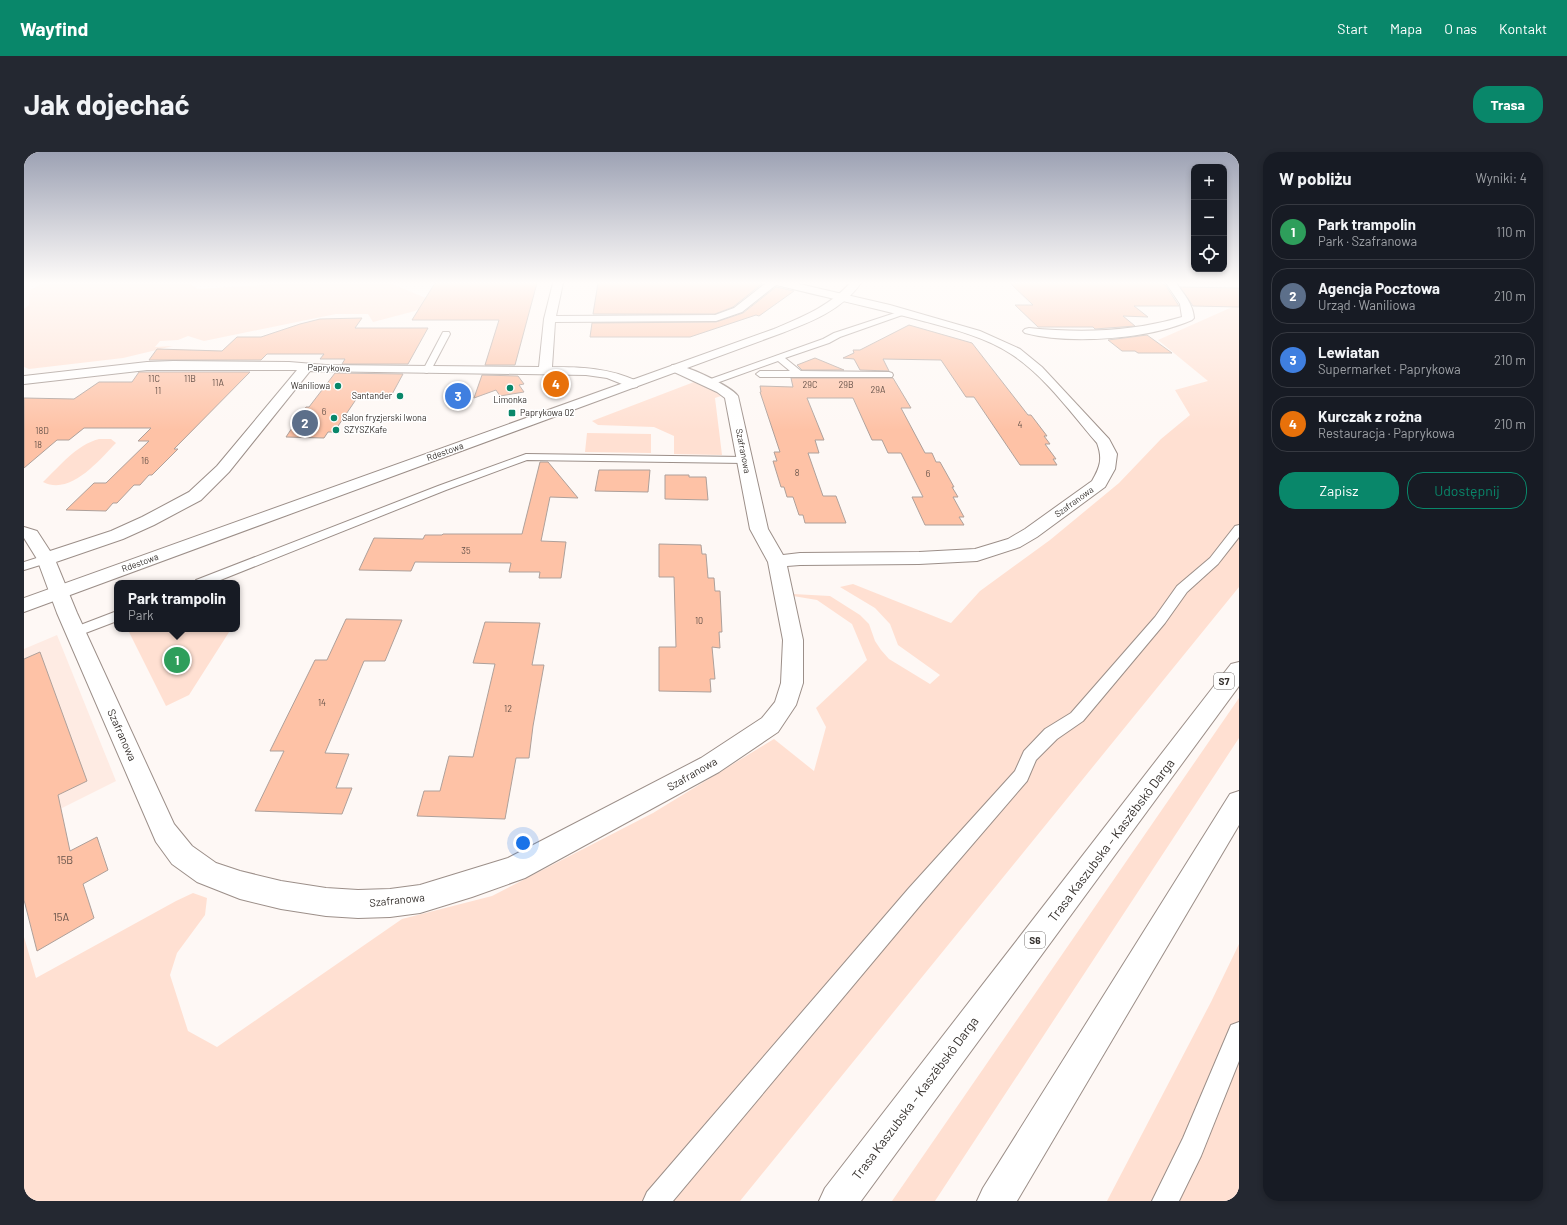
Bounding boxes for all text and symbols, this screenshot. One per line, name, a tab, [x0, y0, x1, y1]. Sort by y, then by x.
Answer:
text: Wayfind	[20, 17, 88, 40]
text: Start	[1337, 20, 1368, 37]
text: Mapa	[1390, 20, 1422, 37]
text: O nas	[1444, 20, 1477, 37]
text: Kontakt	[1499, 20, 1547, 37]
button: Trasa	[1473, 86, 1543, 123]
text: Jak dojechać	[24, 87, 190, 121]
map controls	[1191, 164, 1227, 272]
button: +	[1191, 164, 1227, 200]
text: W pobliżu	[1279, 168, 1352, 188]
text: Wyniki: 4	[1475, 170, 1527, 186]
button: −	[1191, 200, 1227, 236]
text: Park trampolin	[1318, 215, 1416, 233]
text: 1	[1291, 224, 1295, 240]
text: 110 m	[1496, 224, 1526, 240]
text: Park · Szafranowa	[1318, 233, 1417, 249]
button: locate	[1191, 236, 1227, 272]
text: Agencja Pocztowa	[1318, 279, 1440, 297]
text: 2	[1289, 288, 1297, 304]
text: 210 m	[1494, 288, 1526, 304]
text: Urząd · Waniliowa	[1318, 297, 1415, 313]
text: Lewiatan	[1318, 343, 1380, 361]
text: 3	[1289, 352, 1297, 368]
text: 210 m	[1494, 352, 1526, 368]
street label: Paprykowa	[308, 361, 351, 374]
text: Supermarket · Paprykowa	[1318, 361, 1461, 377]
pin: 4	[543, 369, 569, 399]
house number: 11C	[148, 373, 160, 384]
house number: 11B	[184, 373, 196, 384]
house number: 11A	[212, 377, 224, 388]
house number: 29C	[803, 379, 817, 390]
house number: 29B	[838, 379, 854, 390]
place label: Waniliowa	[291, 380, 330, 391]
marker: Waniliowa	[333, 381, 343, 391]
pin: 3	[445, 381, 471, 411]
marker: Limonka	[505, 383, 515, 393]
house number: 29A	[871, 384, 886, 395]
house number: 11	[155, 385, 161, 396]
place label: Santander	[352, 390, 393, 401]
marker: Santander	[395, 391, 405, 401]
place label: Limonka	[493, 394, 527, 405]
house number: 6	[322, 406, 327, 417]
place label: Paprykowa 02	[520, 407, 574, 418]
text: Kurczak z rożna	[1318, 407, 1422, 425]
pin: 2	[292, 408, 318, 438]
marker: Paprykowa 02	[507, 408, 517, 418]
place label: Salon fryzjerski Iwona	[342, 412, 427, 423]
marker: Salon fryzjerski Iwona	[329, 413, 339, 423]
text: 4	[1289, 416, 1297, 432]
text: 210 m	[1494, 416, 1526, 432]
house number: 4	[1018, 419, 1023, 430]
place label: SZYSZKafe	[344, 424, 387, 435]
house number: 18D	[35, 425, 49, 436]
marker: SZYSZKafe	[331, 425, 341, 435]
text: Restauracja · Paprykowa	[1318, 425, 1455, 441]
street label: Szafranowa	[734, 428, 753, 474]
house number: 18	[34, 439, 42, 450]
street label: Rdestowa	[425, 440, 465, 463]
house number: 16	[141, 455, 149, 466]
house number: 8	[795, 467, 800, 478]
house number: 6	[926, 468, 931, 479]
button: Zapisz	[1279, 472, 1399, 509]
button: Udostępnij	[1407, 472, 1527, 509]
street label: Szafranowa	[1052, 484, 1095, 519]
house number: 35	[461, 545, 471, 556]
street label: Rdestowa	[120, 551, 160, 574]
popup	[114, 580, 240, 632]
text: Park trampolin	[128, 589, 226, 607]
text: Park	[128, 607, 154, 623]
house number: 10	[695, 615, 703, 626]
pin: 1	[164, 645, 190, 675]
road number: S7	[1214, 673, 1234, 689]
house number: 14	[318, 697, 326, 708]
house number: 12	[504, 703, 512, 714]
street label: Szafranowa	[105, 707, 140, 763]
street label: Szafranowa	[664, 754, 719, 793]
street label: Trasa Kaszubska – Kaszëbskô Darga	[1044, 755, 1178, 925]
your location	[513, 833, 533, 853]
house number: 15B	[57, 853, 73, 866]
street label: Szafranowa	[369, 890, 425, 909]
house number: 15A	[53, 910, 69, 923]
road number: S6	[1025, 932, 1045, 948]
street label: Trasa Kaszubska – Kaszëbskô Darga	[848, 1013, 982, 1183]

